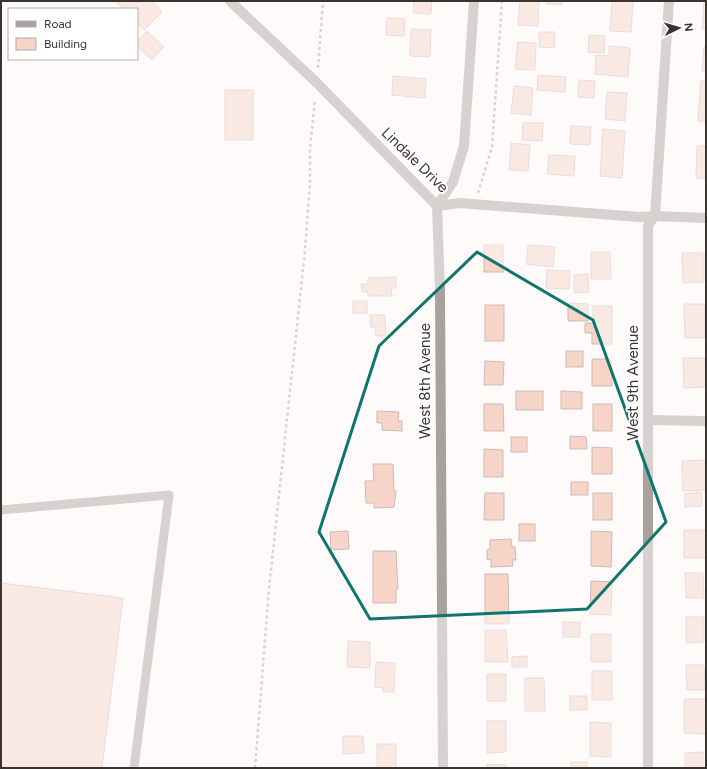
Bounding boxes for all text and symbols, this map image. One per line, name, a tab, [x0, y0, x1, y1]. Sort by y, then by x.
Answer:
legend	[8, 8, 138, 60]
north arrow	[659, 8, 699, 48]
text: Road	[44, 17, 72, 31]
text: N	[682, 22, 695, 32]
text: Building	[44, 37, 87, 51]
street label: Lindale Drive	[378, 124, 452, 196]
street label: West 8th Avenue	[416, 323, 434, 439]
street label: West 9th Avenue	[624, 325, 642, 441]

